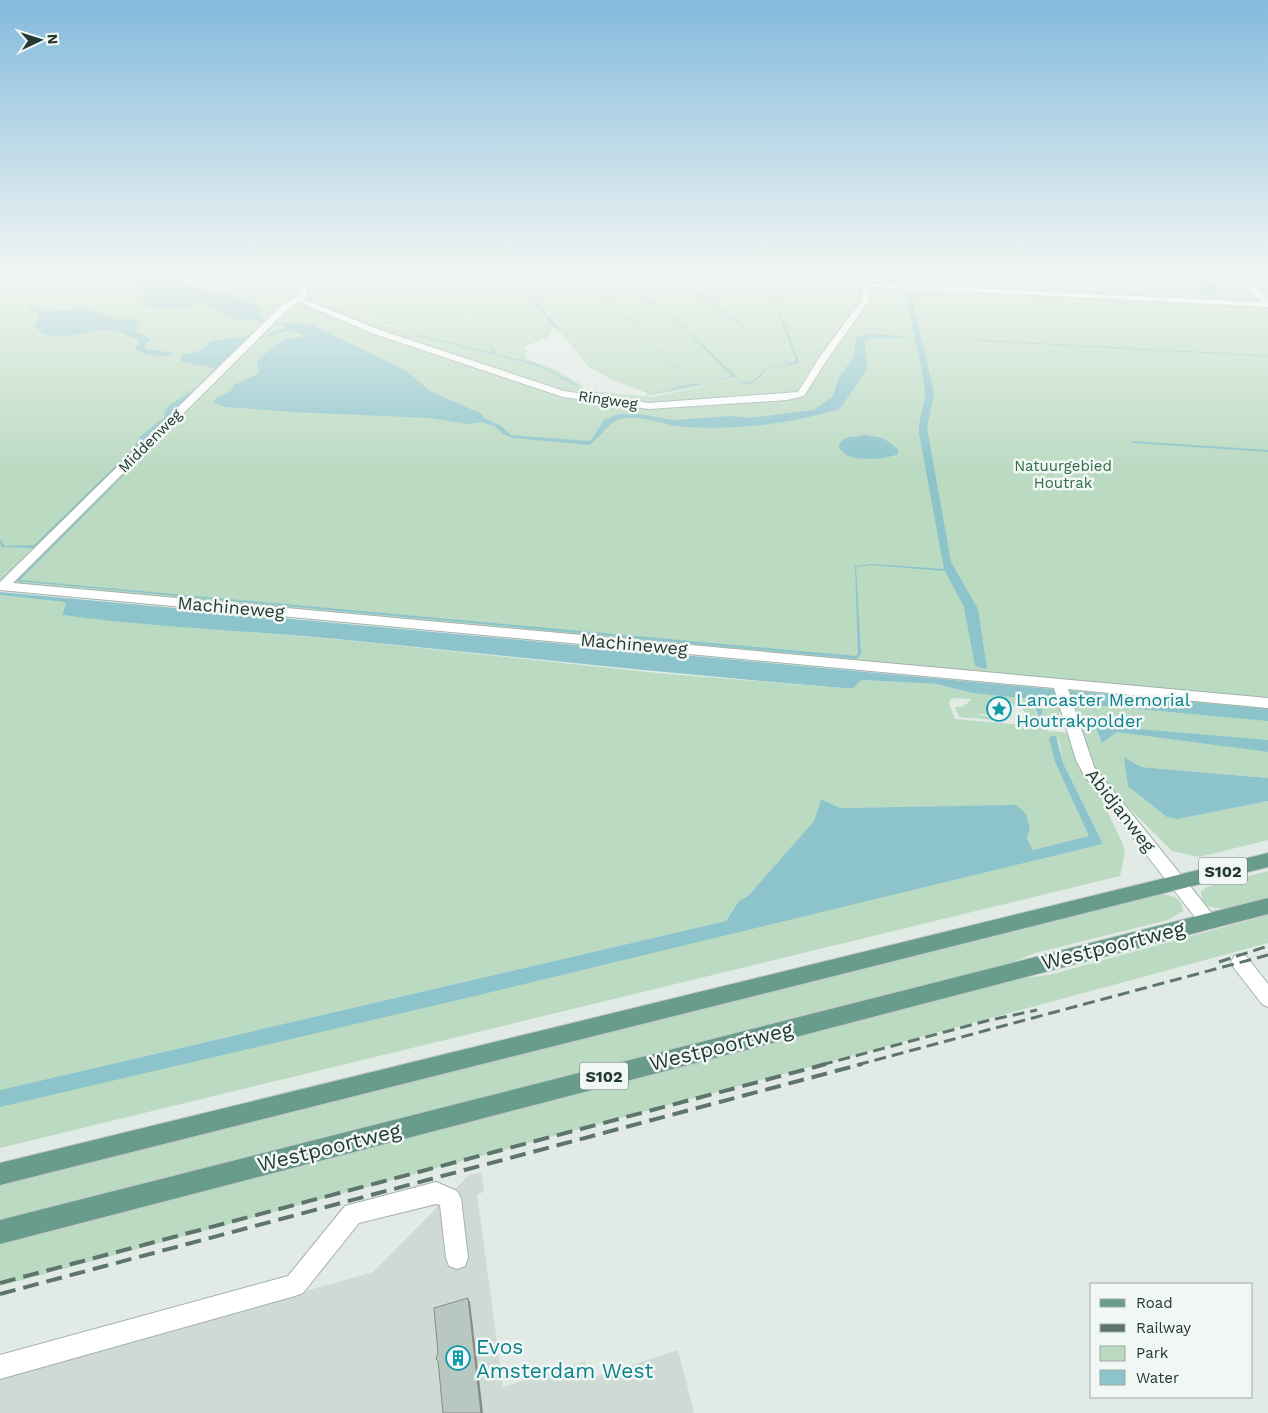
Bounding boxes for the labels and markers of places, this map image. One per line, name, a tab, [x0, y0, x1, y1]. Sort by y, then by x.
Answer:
place label: Lancaster Memorial Houtrakpolder	[1016, 689, 1191, 731]
place icon: Lancaster Memorial Houtrakpolder	[986, 696, 1012, 722]
place label: Evos Amsterdam West	[476, 1334, 653, 1383]
building icon: Evos Amsterdam West	[445, 1345, 471, 1371]

